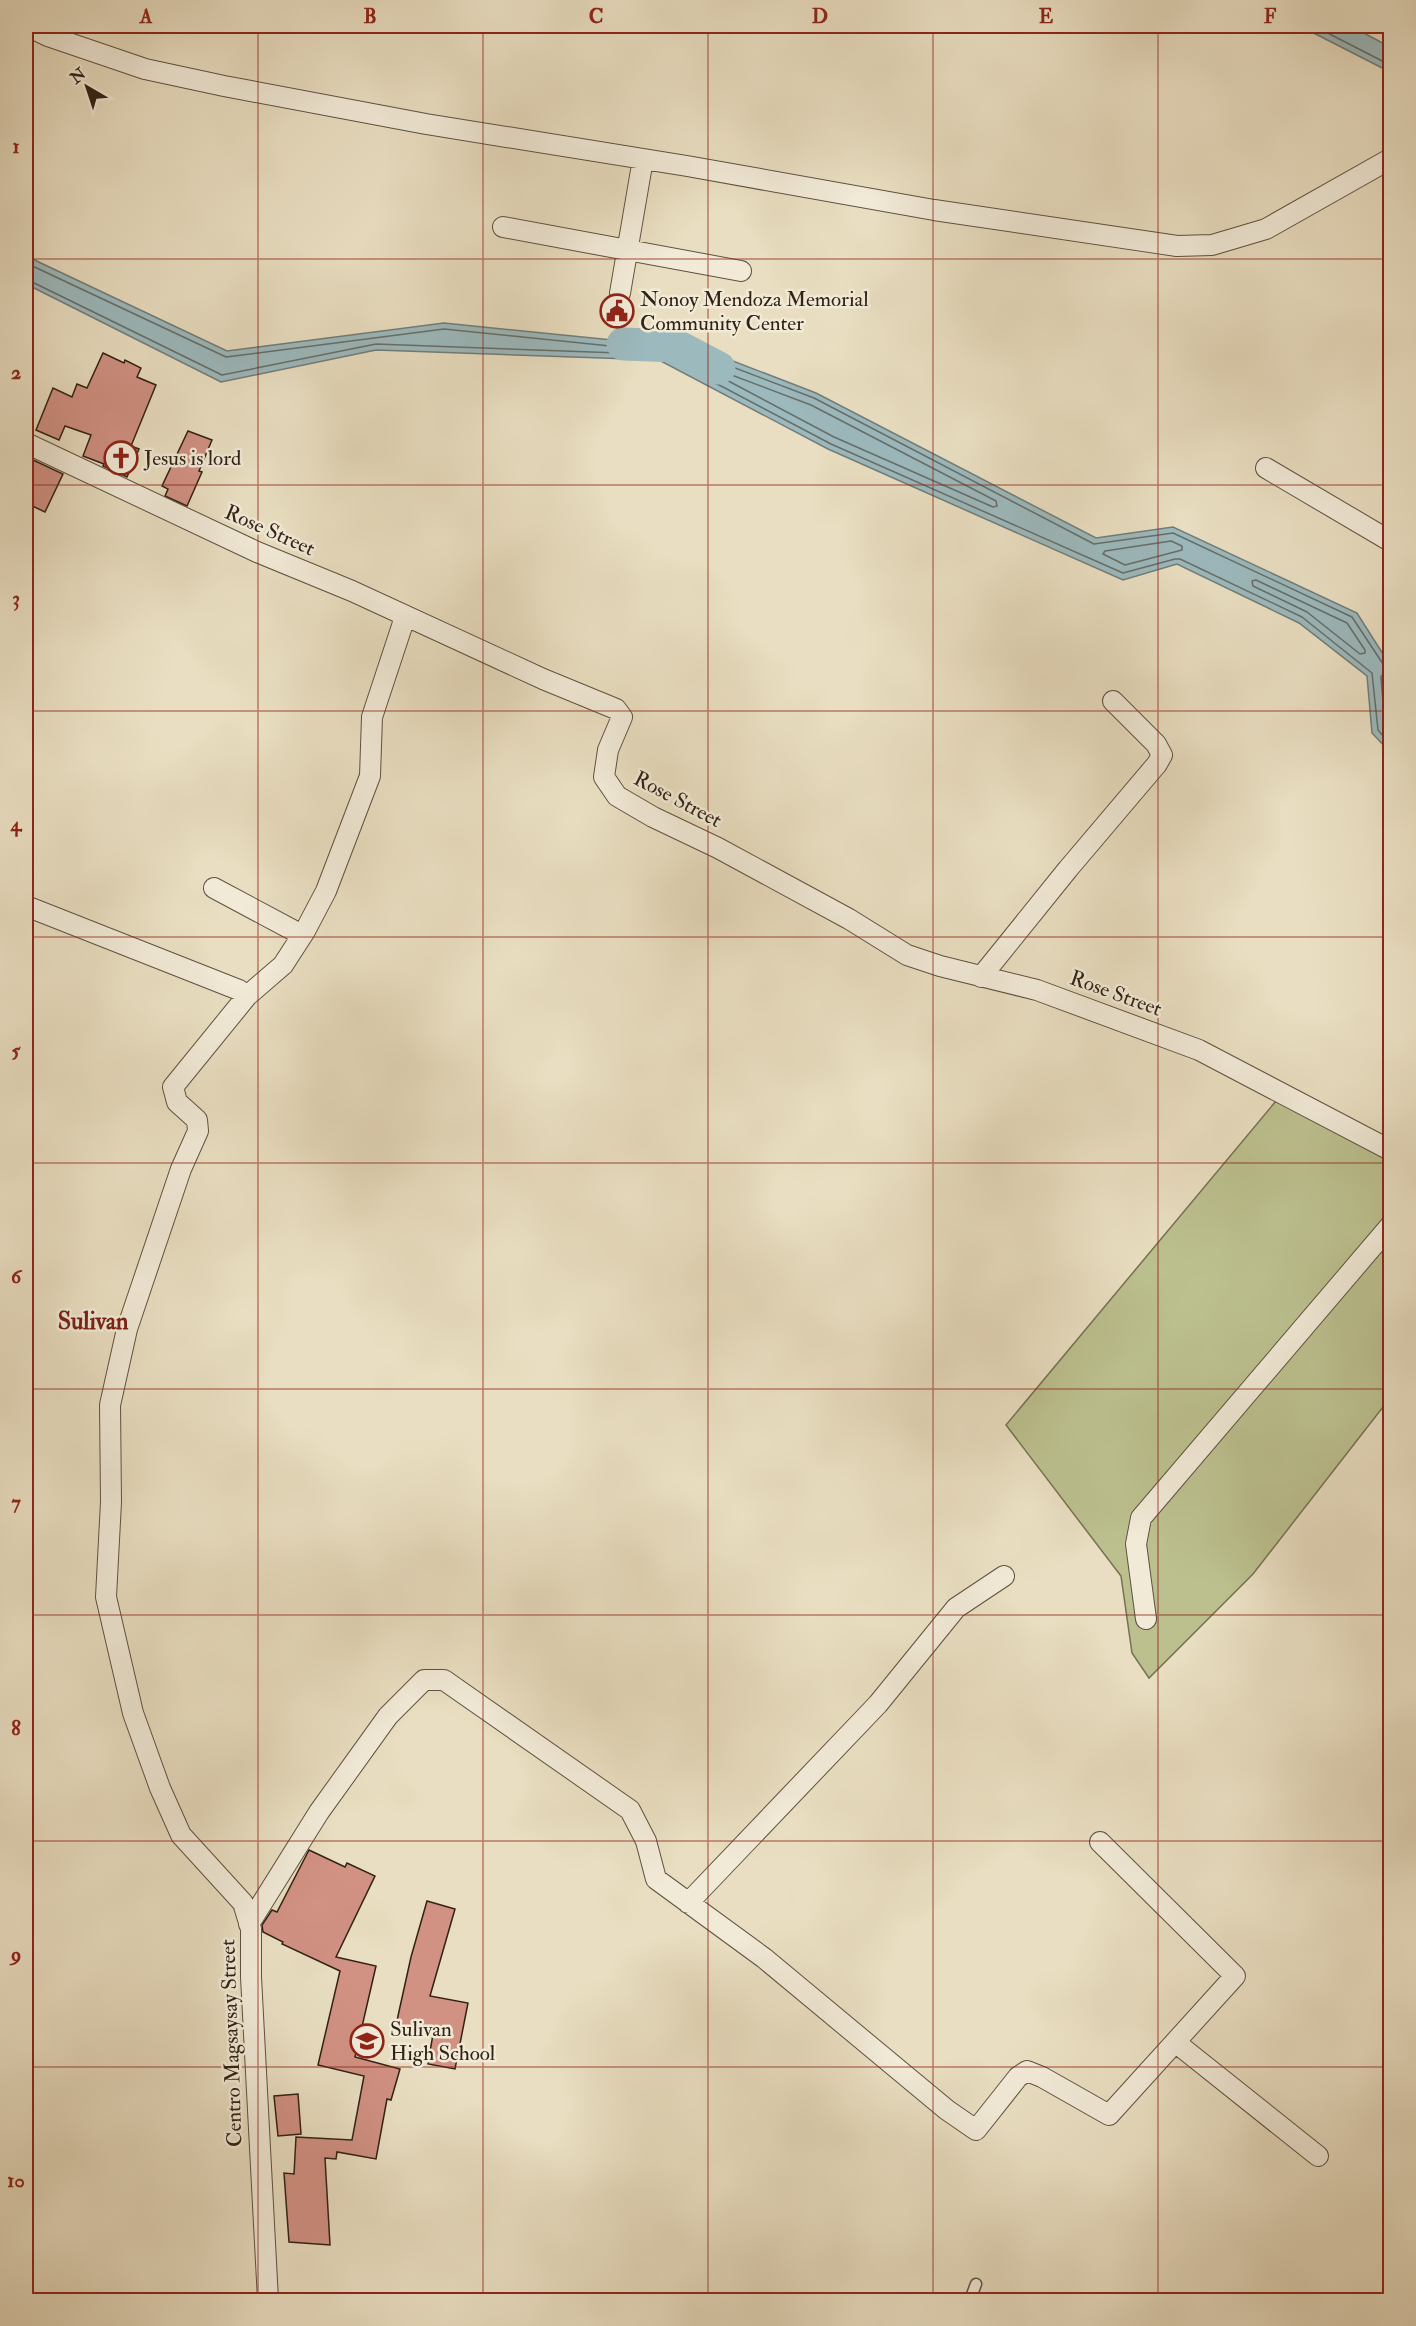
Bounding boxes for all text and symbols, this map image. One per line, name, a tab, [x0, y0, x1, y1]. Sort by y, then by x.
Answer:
text: A	[139, 4, 153, 29]
text: B	[363, 4, 377, 29]
text: C	[589, 4, 603, 29]
text: D	[812, 4, 828, 29]
text: E	[1039, 4, 1054, 29]
text: F	[1264, 4, 1277, 29]
north arrow	[57, 57, 117, 117]
text: N	[66, 63, 91, 89]
text: 1	[12, 134, 20, 159]
place label: Nonoy Mendoza Memorial Community Center	[640, 286, 869, 337]
public building icon: Nonoy Mendoza Memorial Community Center	[599, 293, 635, 329]
text: 2	[11, 360, 21, 385]
church icon: Jesus is lord	[103, 440, 139, 476]
place label: Jesus is lord	[143, 445, 242, 472]
street label: Rose Street	[220, 499, 319, 562]
text: 3	[12, 586, 20, 611]
street label: Rose Street	[629, 765, 727, 834]
text: 4	[10, 812, 23, 837]
street label: Rose Street	[1066, 964, 1166, 1023]
text: 5	[12, 1038, 22, 1063]
text: 6	[11, 1264, 23, 1289]
district label: Sulivan	[58, 1306, 129, 1337]
text: 7	[11, 1490, 21, 1515]
text: 8	[11, 1716, 21, 1741]
street label: Centro Magsaysay Street	[214, 1938, 249, 2147]
text: 9	[9, 1942, 21, 1967]
place label: Sulivan High School	[390, 2016, 496, 2067]
school or university icon: Sulivan High School	[349, 2023, 385, 2059]
text: 10	[7, 2168, 25, 2193]

